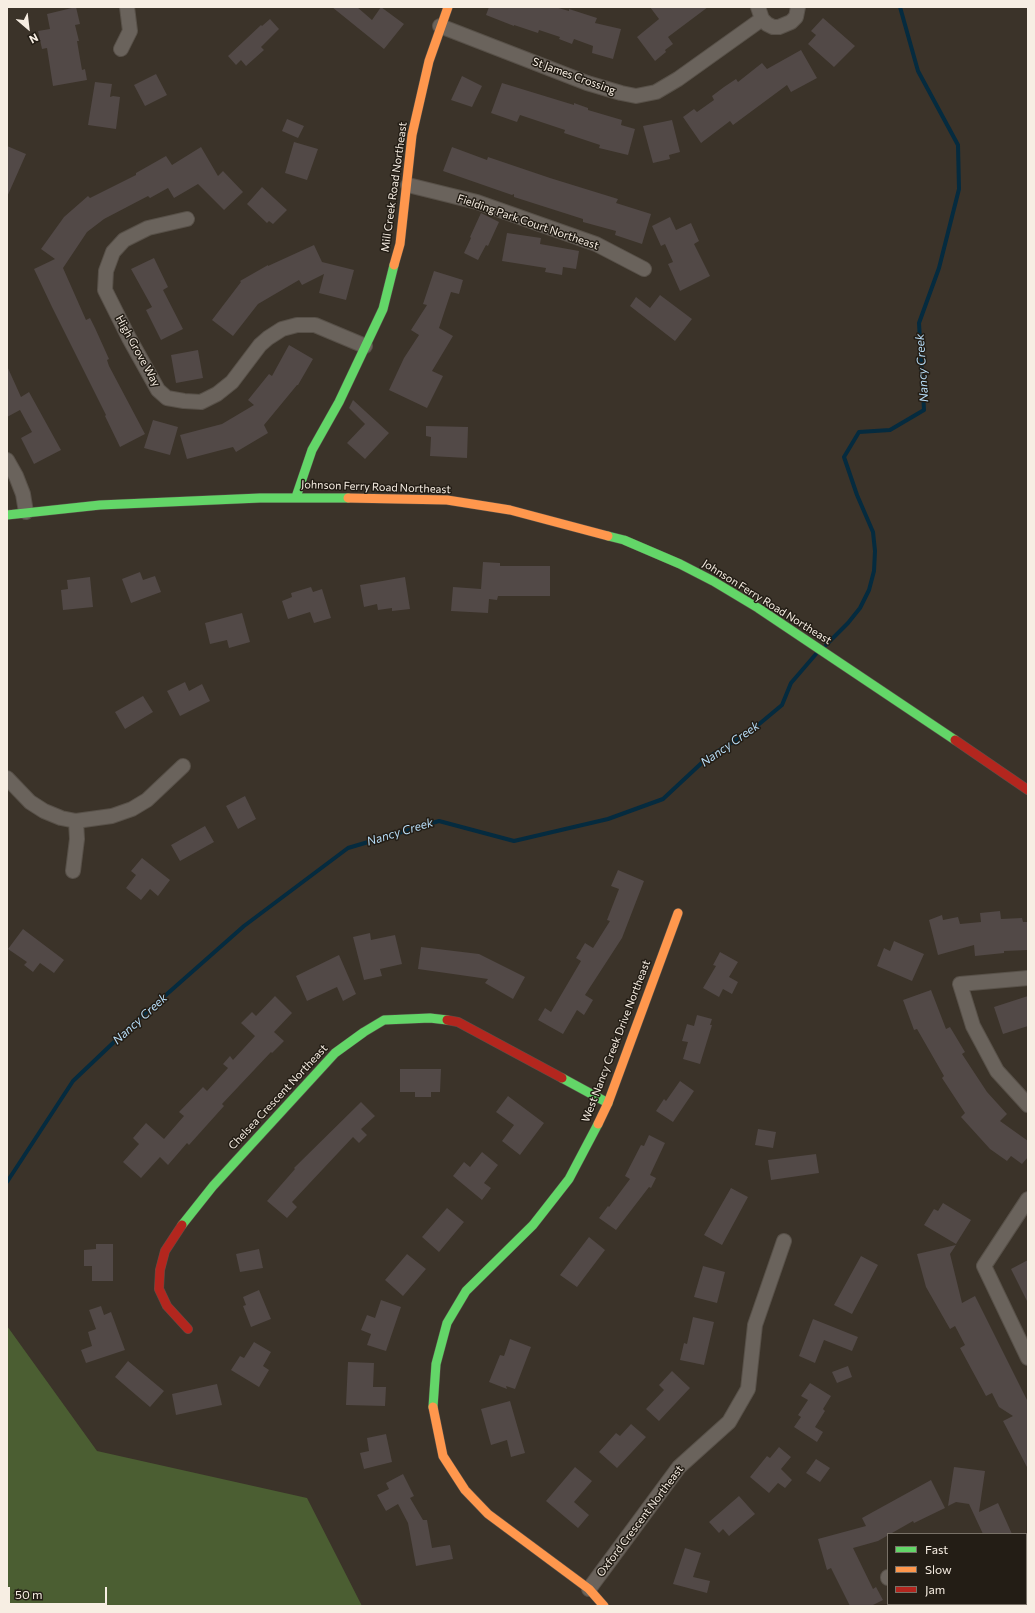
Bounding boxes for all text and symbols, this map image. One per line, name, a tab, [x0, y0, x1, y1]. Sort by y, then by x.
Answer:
north arrow	[8, 8, 48, 48]
text: N	[27, 31, 41, 47]
street label: St James Crossing	[531, 55, 617, 97]
street label: Mill Creek Road Northeast	[378, 121, 410, 253]
street label: Fielding Park Court Northeast	[456, 192, 600, 252]
street label: High Grove Way	[113, 313, 163, 389]
water label: Nancy Creek	[912, 333, 932, 403]
street label: Johnson Ferry Road Northeast	[301, 478, 451, 496]
street label: Johnson Ferry Road Northeast	[700, 557, 834, 647]
water label: Nancy Creek	[698, 718, 762, 770]
water label: Nancy Creek	[365, 815, 435, 849]
street label: West Nancy Creek Drive Northeast	[579, 958, 653, 1124]
water label: Nancy Creek	[110, 991, 170, 1047]
street label: Chelsea Crescent Northeast	[226, 1042, 330, 1152]
street label: Oxford Crescent Northeast	[594, 1463, 686, 1579]
legend	[887, 1533, 1027, 1605]
text: Fast	[925, 1542, 948, 1556]
text: Slow	[925, 1562, 952, 1576]
scale bar	[10, 1579, 109, 1605]
text: Jam	[925, 1582, 945, 1596]
text: 50 m	[15, 1587, 43, 1601]

